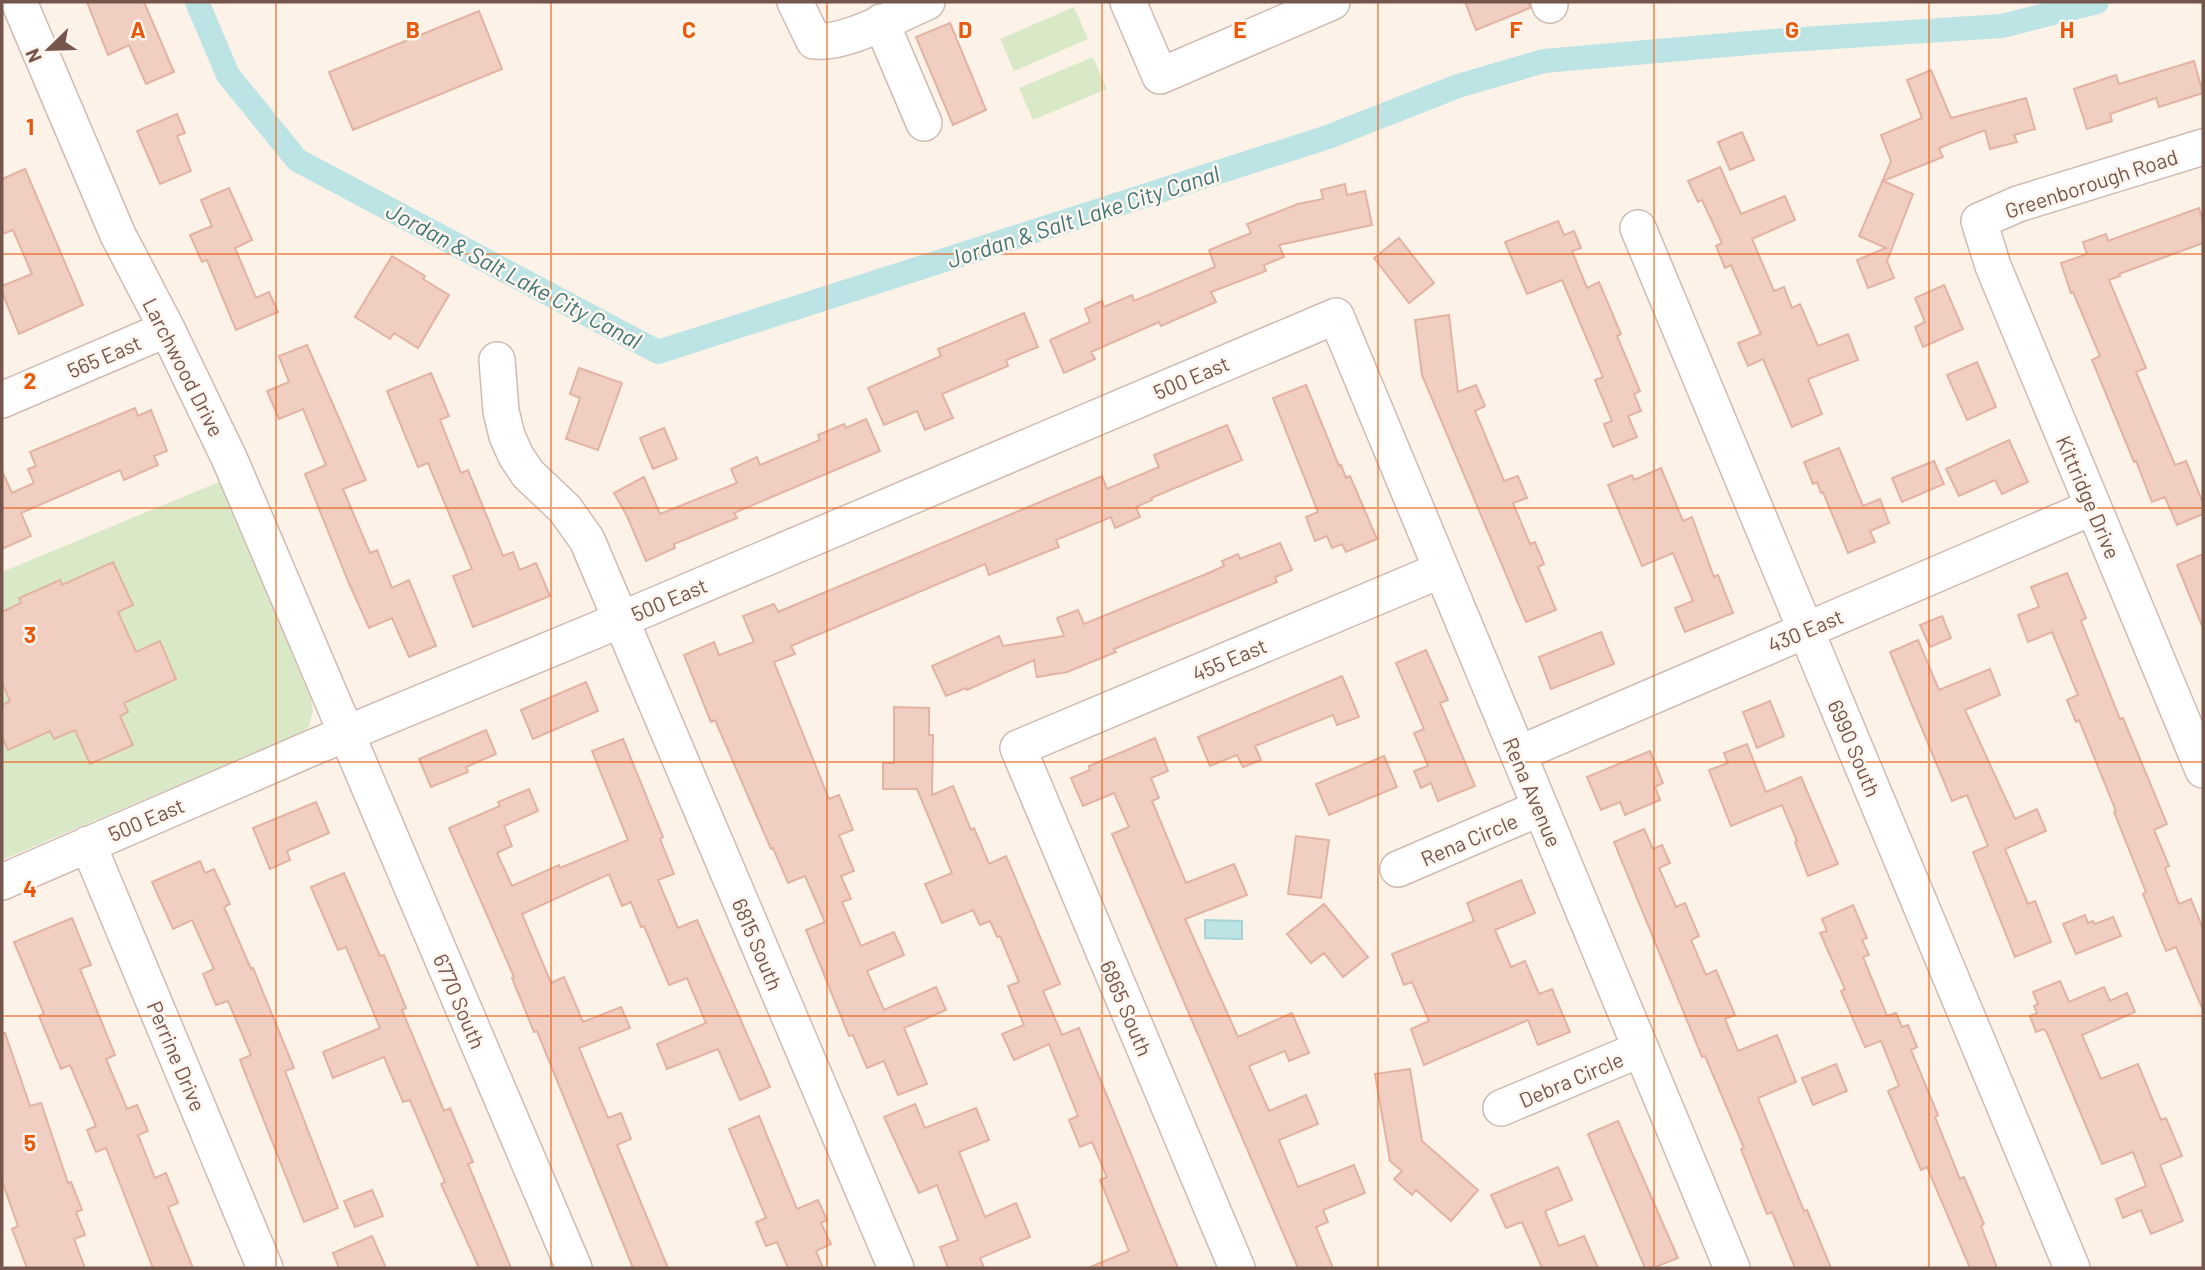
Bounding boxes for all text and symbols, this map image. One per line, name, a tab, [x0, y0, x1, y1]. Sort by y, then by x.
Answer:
north arrow	[14, 14, 84, 84]
text: A	[130, 15, 146, 43]
text: B	[406, 15, 420, 43]
text: C	[682, 15, 696, 43]
text: D	[958, 15, 972, 43]
text: E	[1233, 15, 1247, 43]
text: F	[1510, 15, 1523, 43]
text: G	[1785, 15, 1799, 43]
text: H	[2060, 15, 2074, 43]
text: N	[20, 46, 46, 66]
text: 1	[26, 112, 34, 140]
street label: Greenborough Road	[2001, 143, 2181, 223]
water label: Jordan & Salt Lake City Canal	[943, 159, 1223, 273]
water label: Jordan & Salt Lake City Canal	[382, 196, 646, 354]
street label: Larchwood Drive	[138, 293, 230, 441]
street label: 565 East	[63, 329, 145, 383]
street label: 500 East	[1149, 350, 1233, 404]
text: 2	[24, 366, 36, 394]
street label: Kittridge Drive	[2052, 432, 2126, 562]
street label: 500 East	[627, 572, 711, 626]
street label: 430 East	[1763, 603, 1847, 657]
text: 3	[24, 620, 36, 648]
street label: 455 East	[1188, 632, 1270, 686]
street label: 6990 South	[1823, 696, 1887, 800]
street label: Rena Avenue	[1499, 733, 1567, 851]
street label: 500 East	[104, 792, 188, 846]
street label: Rena Circle	[1417, 807, 1521, 871]
text: 4	[23, 874, 37, 902]
street label: 6815 South	[727, 894, 789, 994]
street label: 6770 South	[429, 950, 491, 1052]
street label: 6865 South	[1096, 956, 1158, 1060]
street label: Perrine Drive	[143, 997, 211, 1115]
street label: Debra Circle	[1515, 1046, 1627, 1112]
text: 5	[24, 1128, 36, 1156]

